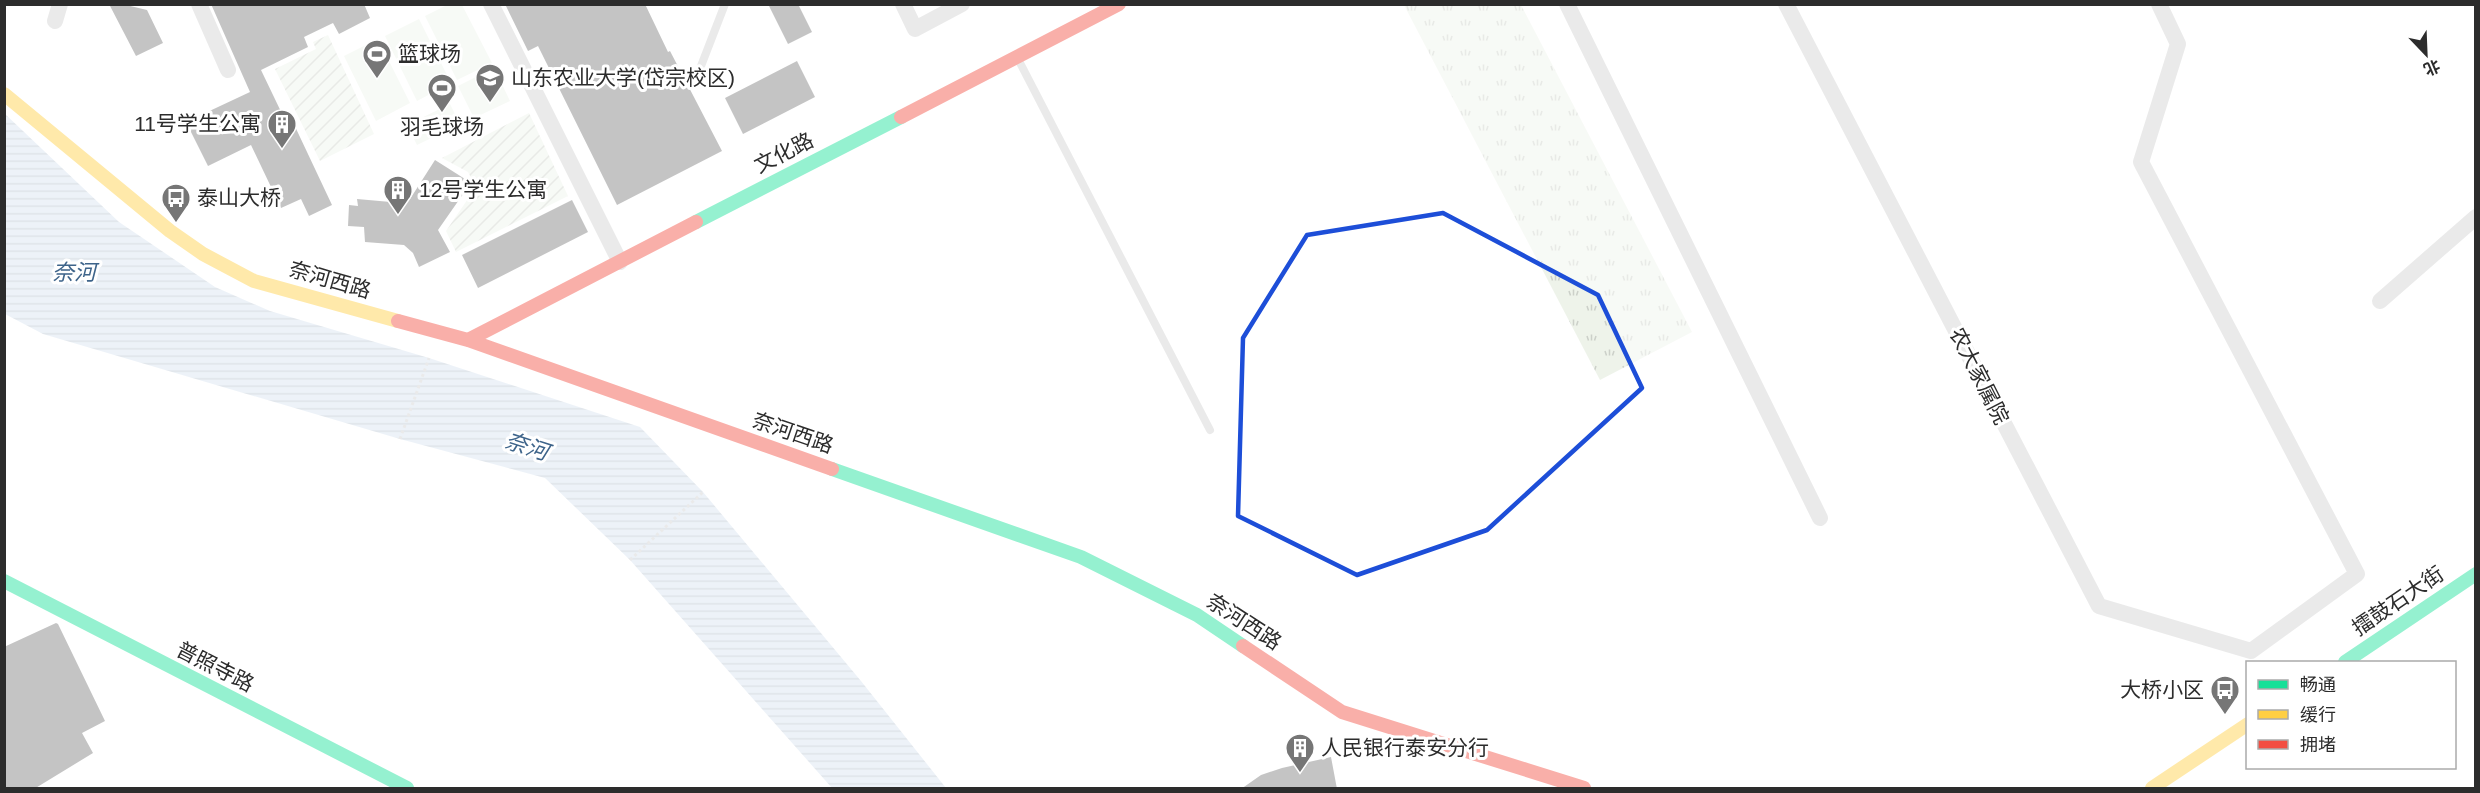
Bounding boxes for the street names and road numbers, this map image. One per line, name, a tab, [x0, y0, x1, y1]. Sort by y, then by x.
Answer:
street label: 文化路	[750, 128, 817, 177]
street label: 奈河西路	[287, 257, 374, 302]
street label: 农大家属院	[1945, 324, 2014, 428]
street label: 奈河西路	[750, 408, 837, 457]
street label: 擂鼓石大街	[2348, 562, 2448, 639]
street label: 奈河西路	[1203, 589, 1286, 654]
street label: 普照寺路	[173, 637, 258, 696]

